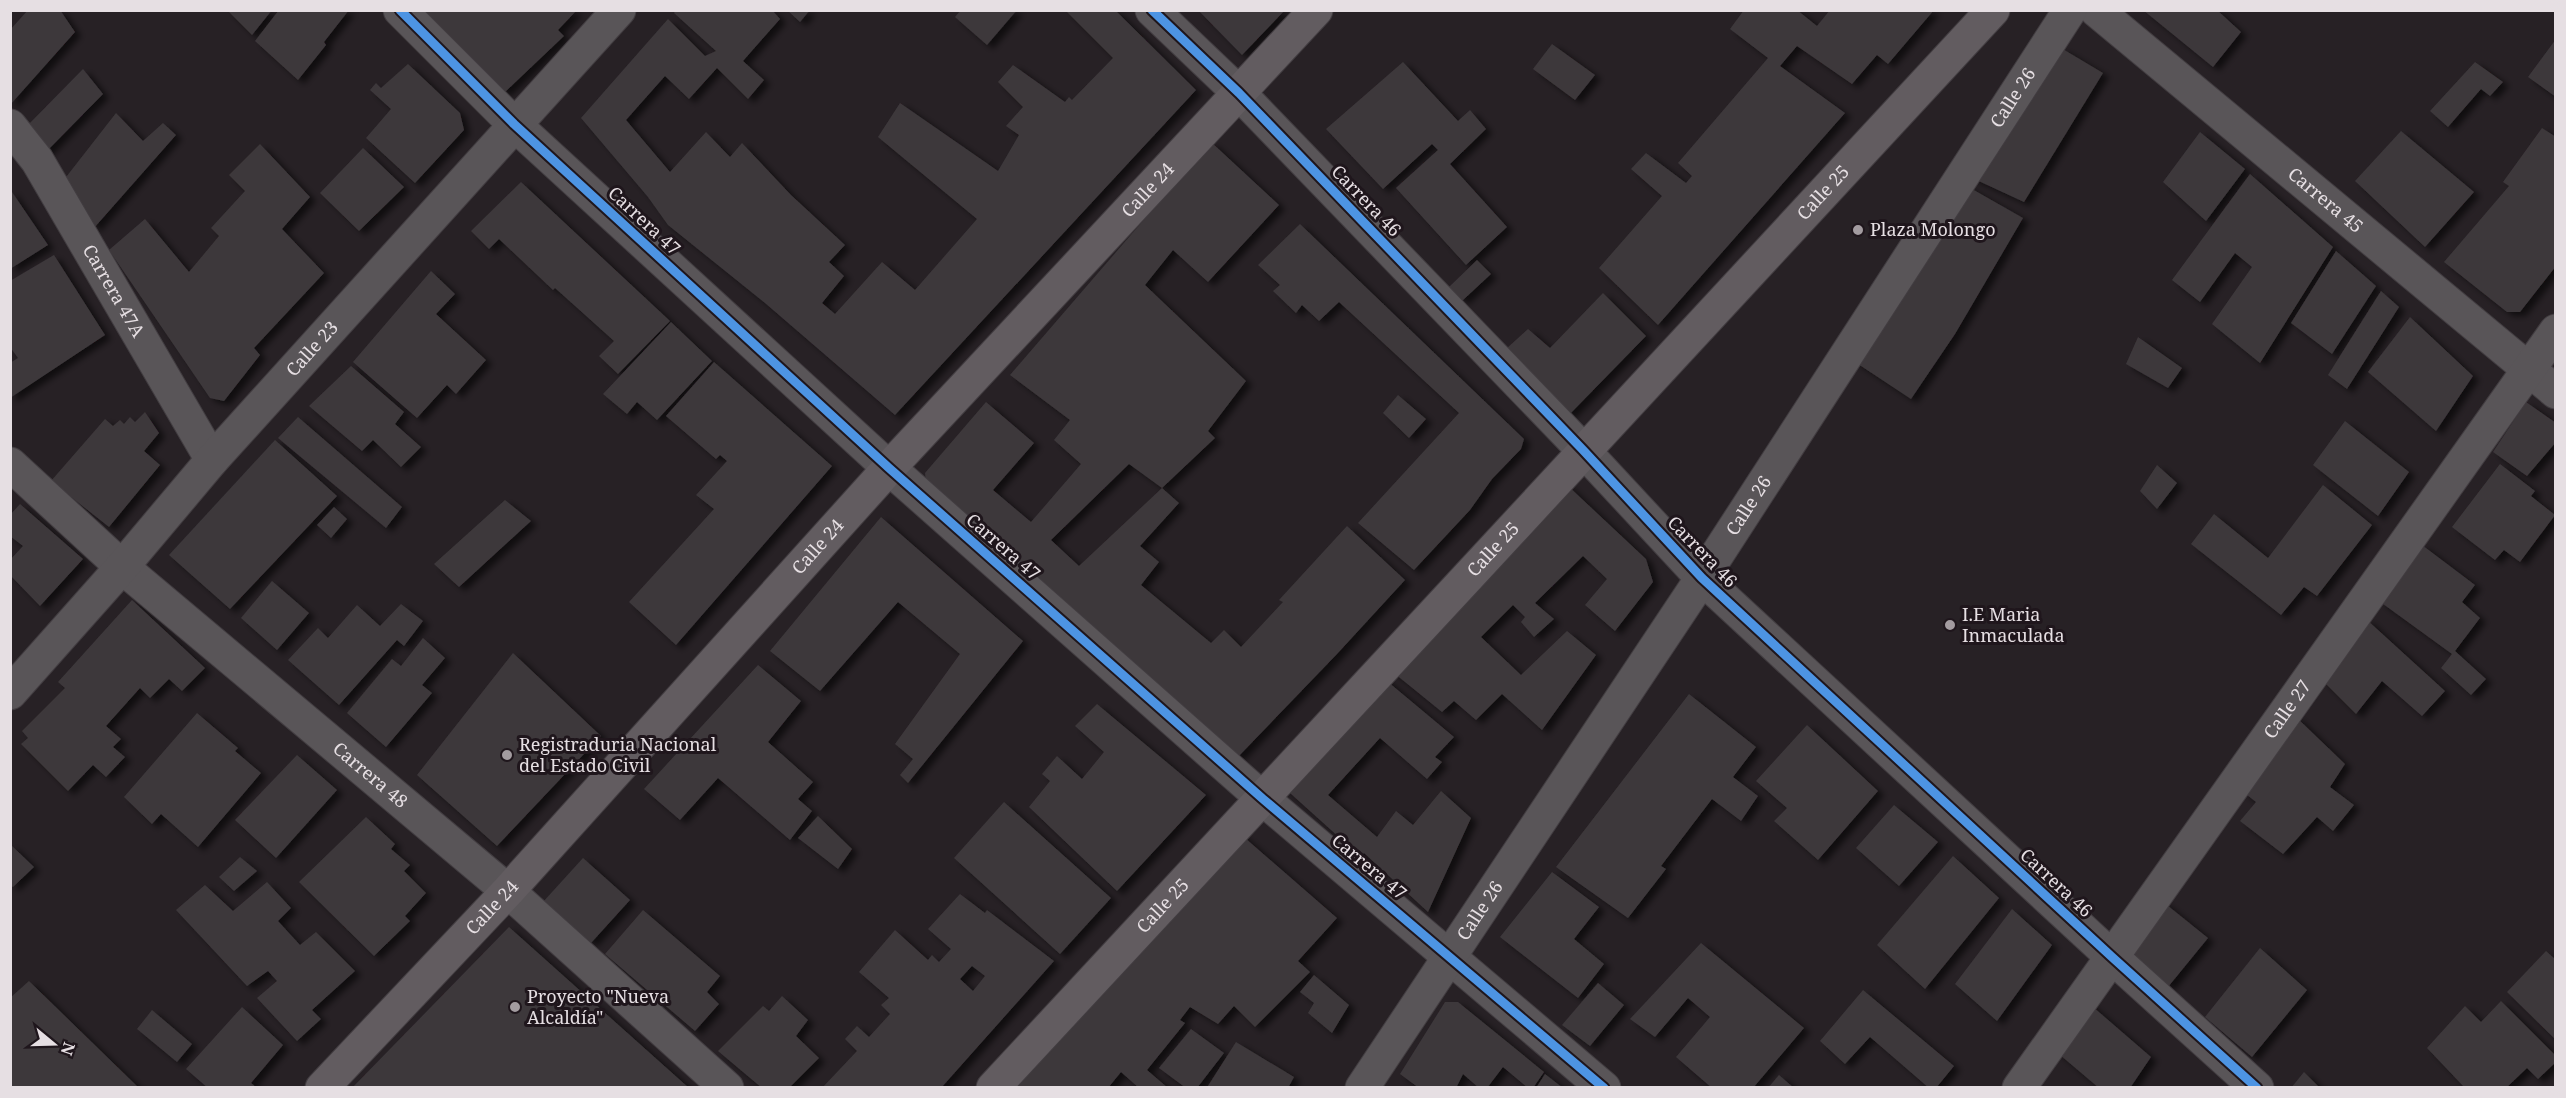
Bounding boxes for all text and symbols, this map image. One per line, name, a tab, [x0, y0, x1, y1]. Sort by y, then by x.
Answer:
street label: Calle 26	[1984, 63, 2040, 132]
street label: Calle 24	[1116, 157, 1179, 222]
street label: Carrera 46	[1327, 159, 1407, 241]
street label: Calle 25	[1791, 159, 1854, 225]
street label: Carrera 45	[2283, 161, 2369, 238]
street label: Carrera 47	[603, 181, 686, 260]
place label: Plaza Molongo	[1870, 217, 1996, 241]
marker: Plaza Molongo	[1851, 223, 1865, 237]
street label: Carrera 47A	[78, 240, 151, 341]
street label: Calle 23	[280, 316, 343, 381]
street label: Calle 26	[1720, 471, 1776, 540]
street label: Carrera 47	[962, 507, 1046, 585]
street label: Carrera 46	[1663, 510, 1743, 592]
street label: Calle 24	[786, 513, 848, 579]
street label: Calle 25	[1461, 516, 1524, 582]
place label: I.E Maria Inmaculada	[1962, 602, 2065, 647]
marker: I.E Maria Inmaculada	[1943, 618, 1957, 632]
street label: Calle 27	[2258, 675, 2316, 743]
place label: Registraduria Nacional del Estado Civil	[519, 732, 717, 777]
street label: Carrera 48	[328, 736, 413, 813]
marker: Registraduria Nacional del Estado Civil	[500, 748, 514, 762]
street label: Carrera 47	[1327, 828, 1412, 905]
street label: Carrera 46	[2015, 843, 2098, 922]
street label: Calle 25	[1131, 873, 1194, 938]
street label: Calle 24	[460, 875, 523, 940]
street label: Calle 26	[1451, 876, 1508, 945]
place label: Proyecto "Nueva Alcaldía"	[527, 984, 669, 1029]
marker: Proyecto "Nueva Alcaldía"	[508, 1000, 522, 1014]
north arrow	[24, 1014, 84, 1074]
text: N	[56, 1039, 81, 1059]

